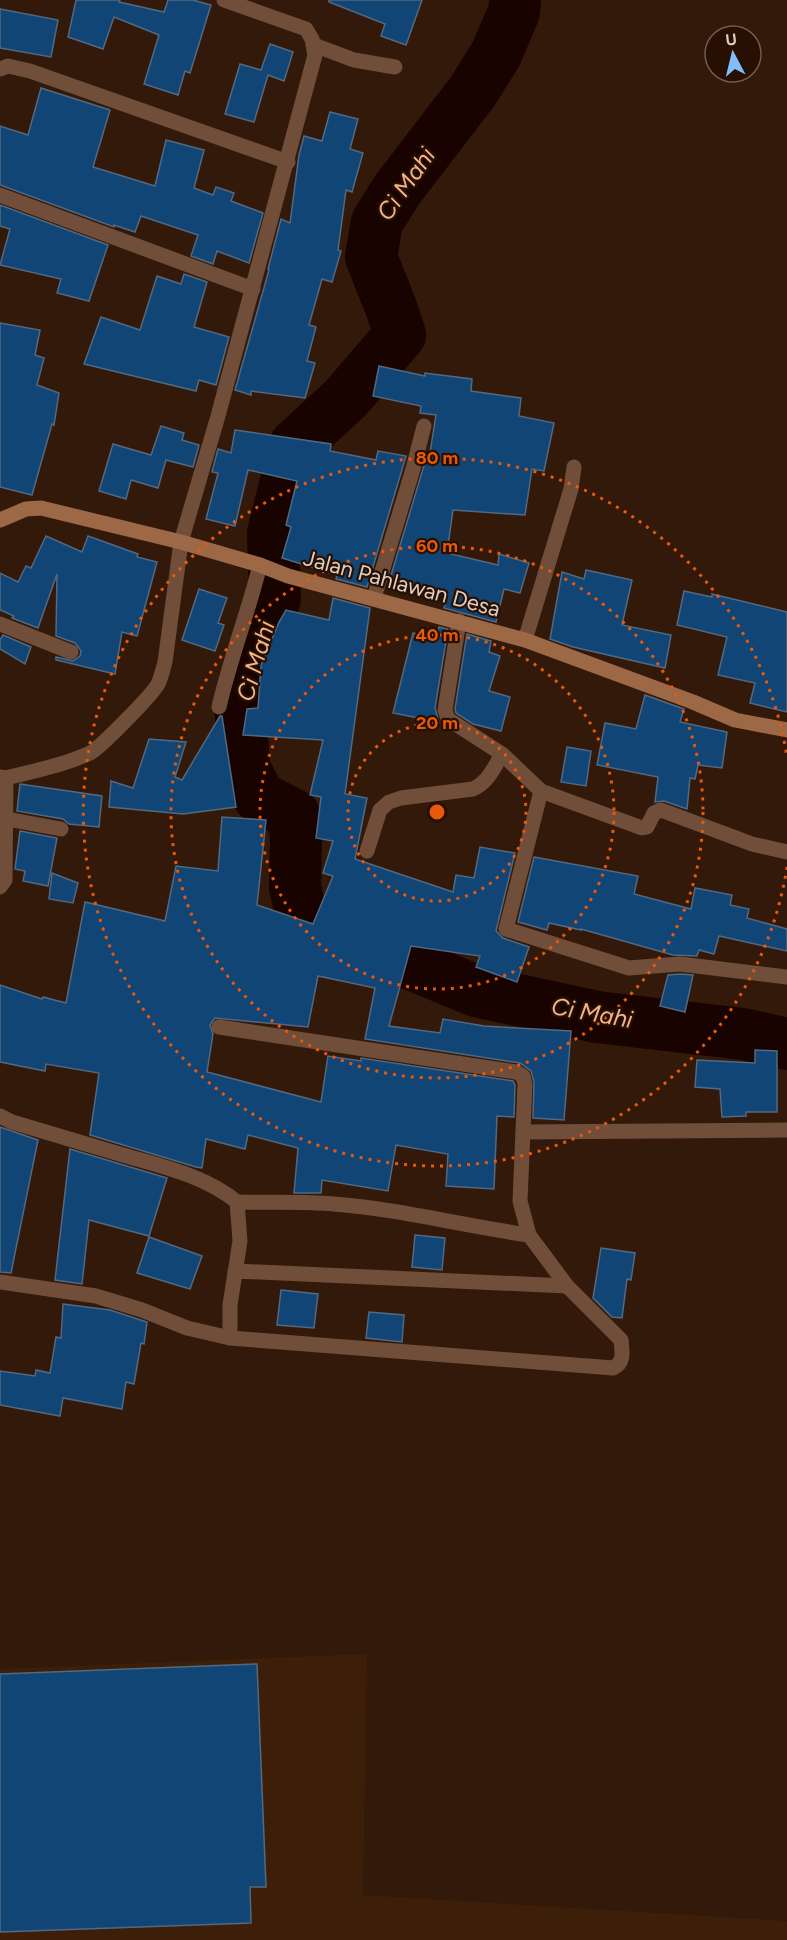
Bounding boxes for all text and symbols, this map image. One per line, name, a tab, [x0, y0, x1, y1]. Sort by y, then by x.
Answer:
north arrow	[703, 24, 763, 84]
text: U	[724, 29, 738, 50]
water label: Ci Mahi	[370, 141, 441, 226]
text: 80 m	[416, 447, 458, 469]
text: 60 m	[416, 535, 458, 557]
street label: Jalan Pahlawan Desa	[300, 544, 503, 623]
water label: Ci Mahi	[230, 617, 281, 704]
text: 40 m	[415, 624, 459, 646]
text: 20 m	[416, 712, 458, 734]
centre of rings	[427, 802, 447, 822]
water label: Ci Mahi	[549, 991, 635, 1034]

